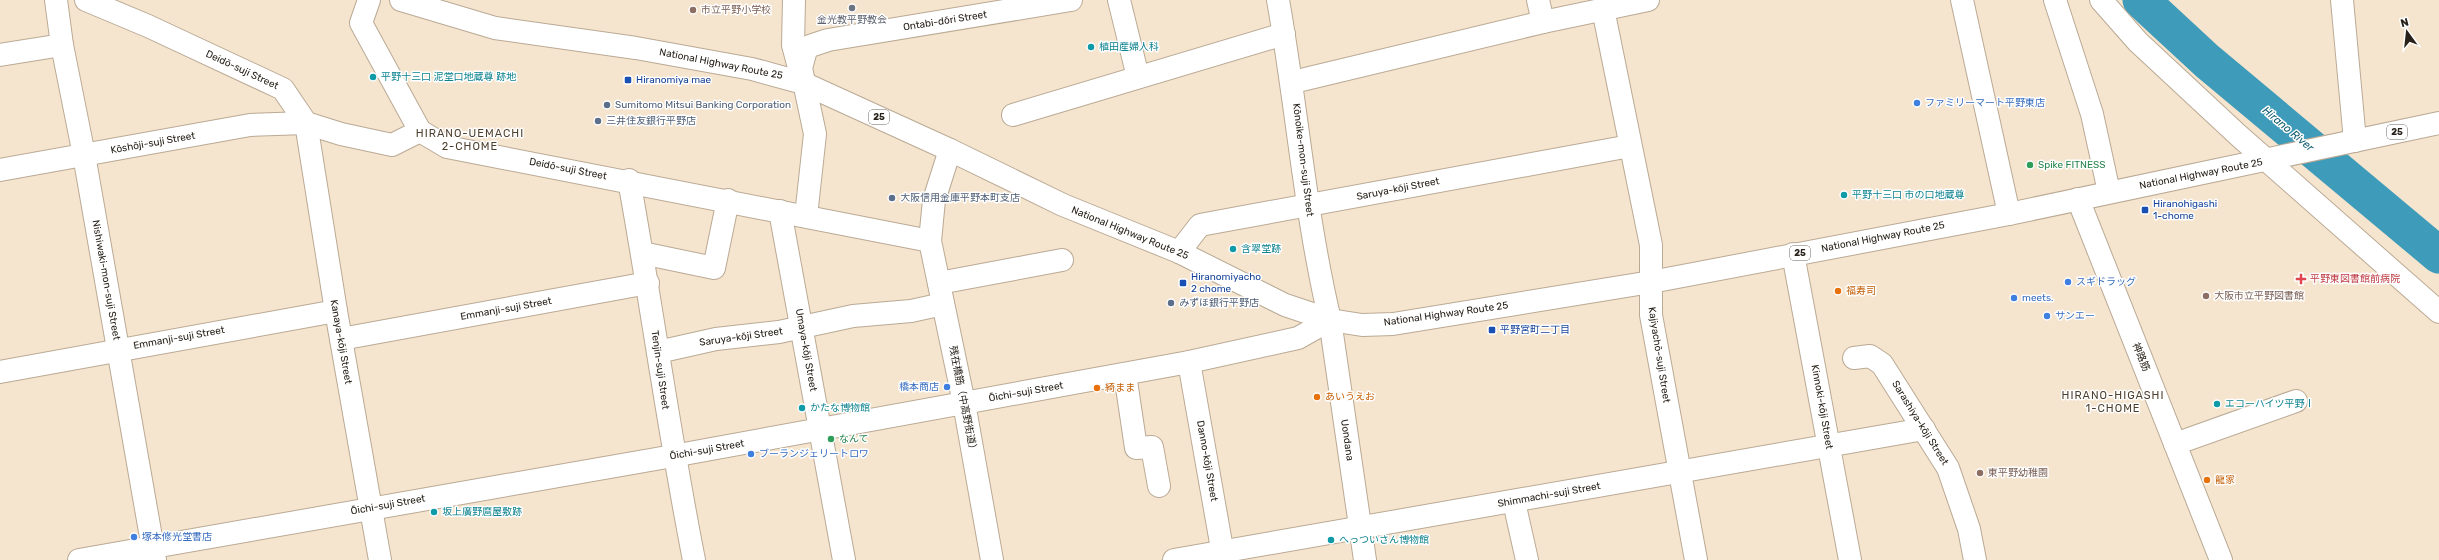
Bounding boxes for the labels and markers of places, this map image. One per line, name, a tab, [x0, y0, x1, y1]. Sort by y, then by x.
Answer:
marker: 金光教平野教会	[847, 3, 857, 13]
place label: 市立平野小学校	[701, 4, 771, 16]
marker: 市立平野小学校	[688, 5, 698, 15]
place label: 金光教平野教会	[817, 14, 887, 26]
place label: 植田産婦人科	[1099, 41, 1159, 53]
marker: 植田産婦人科	[1086, 42, 1096, 52]
place label: 平野十三口 泥堂口地蔵尊 跡地	[381, 71, 517, 83]
marker: 平野十三口 泥堂口地蔵尊 跡地	[368, 72, 378, 82]
place label: Hiranomiya mae	[636, 74, 712, 86]
marker: Hiranomiya mae	[623, 75, 633, 85]
place label: ファミリーマート平野東店	[1925, 97, 2045, 109]
marker: ファミリーマート平野東店	[1912, 98, 1922, 108]
place label: Sumitomo Mitsui Banking Corporation	[615, 99, 791, 111]
marker: Sumitomo Mitsui Banking Corporation	[602, 100, 612, 110]
place label: 三井住友銀行平野店	[606, 115, 696, 127]
marker: 三井住友銀行平野店	[593, 116, 603, 126]
place label: Spike FITNESS	[2038, 159, 2105, 171]
marker: Spike FITNESS	[2025, 160, 2035, 170]
place label: 平野十三口 市の口地蔵尊	[1852, 189, 1964, 201]
marker: 平野十三口 市の口地蔵尊	[1839, 190, 1849, 200]
place label: 大阪信用金庫平野本町支店	[900, 192, 1020, 204]
marker: 大阪信用金庫平野本町支店	[887, 193, 897, 203]
place label: Hiranohigashi 1-chome	[2153, 198, 2217, 222]
marker: Hiranohigashi 1-chome	[2140, 205, 2150, 215]
place label: 含翠堂跡	[1241, 243, 1281, 255]
marker: 含翠堂跡	[1228, 244, 1238, 254]
place label: Hiranomiyacho 2 chome	[1191, 271, 1261, 295]
marker: 平野東図書館前病院	[2295, 273, 2307, 285]
place label: 平野東図書館前病院	[2310, 273, 2400, 285]
place label: スギドラッグ	[2076, 276, 2136, 288]
marker: スギドラッグ	[2063, 277, 2073, 287]
marker: Hiranomiyacho 2 chome	[1178, 278, 1188, 288]
place label: 福寿司	[1846, 285, 1876, 297]
marker: 福寿司	[1833, 286, 1843, 296]
place label: 大阪市立平野図書館	[2214, 290, 2304, 302]
marker: 大阪市立平野図書館	[2201, 291, 2211, 301]
place label: meets.	[2022, 292, 2054, 304]
marker: meets.	[2009, 293, 2019, 303]
place label: みずほ銀行平野店	[1179, 297, 1259, 309]
marker: みずほ銀行平野店	[1166, 298, 1176, 308]
place label: サンエー	[2055, 310, 2095, 322]
marker: サンエー	[2042, 311, 2052, 321]
place label: 平野宮町二丁目	[1500, 324, 1570, 336]
marker: 平野宮町二丁目	[1487, 325, 1497, 335]
place label: 橋本商店	[899, 381, 939, 393]
marker: 橋本商店	[942, 382, 952, 392]
place label: 綺まま	[1105, 382, 1135, 394]
marker: 綺まま	[1092, 383, 1102, 393]
place label: あいうえお	[1325, 391, 1375, 403]
marker: あいうえお	[1312, 392, 1322, 402]
place label: エコーハイツ平野Ⅰ	[2225, 398, 2315, 410]
marker: エコーハイツ平野Ⅰ	[2212, 399, 2222, 409]
place label: かたな博物館	[810, 402, 870, 414]
marker: かたな博物館	[797, 403, 807, 413]
place label: なんて	[839, 433, 869, 445]
marker: なんて	[826, 434, 836, 444]
place label: ブーランジェリートロワ	[759, 448, 869, 460]
marker: ブーランジェリートロワ	[746, 449, 756, 459]
place label: 東平野幼稚園	[1988, 467, 2048, 479]
marker: 東平野幼稚園	[1975, 468, 1985, 478]
place label: 龍家	[2215, 474, 2235, 486]
marker: 龍家	[2202, 475, 2212, 485]
place label: 坂上廣野麿屋敷跡	[442, 506, 522, 518]
marker: 坂上廣野麿屋敷跡	[429, 507, 439, 517]
place label: 塚本修光堂書店	[142, 531, 212, 543]
marker: 塚本修光堂書店	[129, 532, 139, 542]
place label: へっついさん博物館	[1339, 534, 1429, 546]
marker: へっついさん博物館	[1326, 535, 1336, 545]

